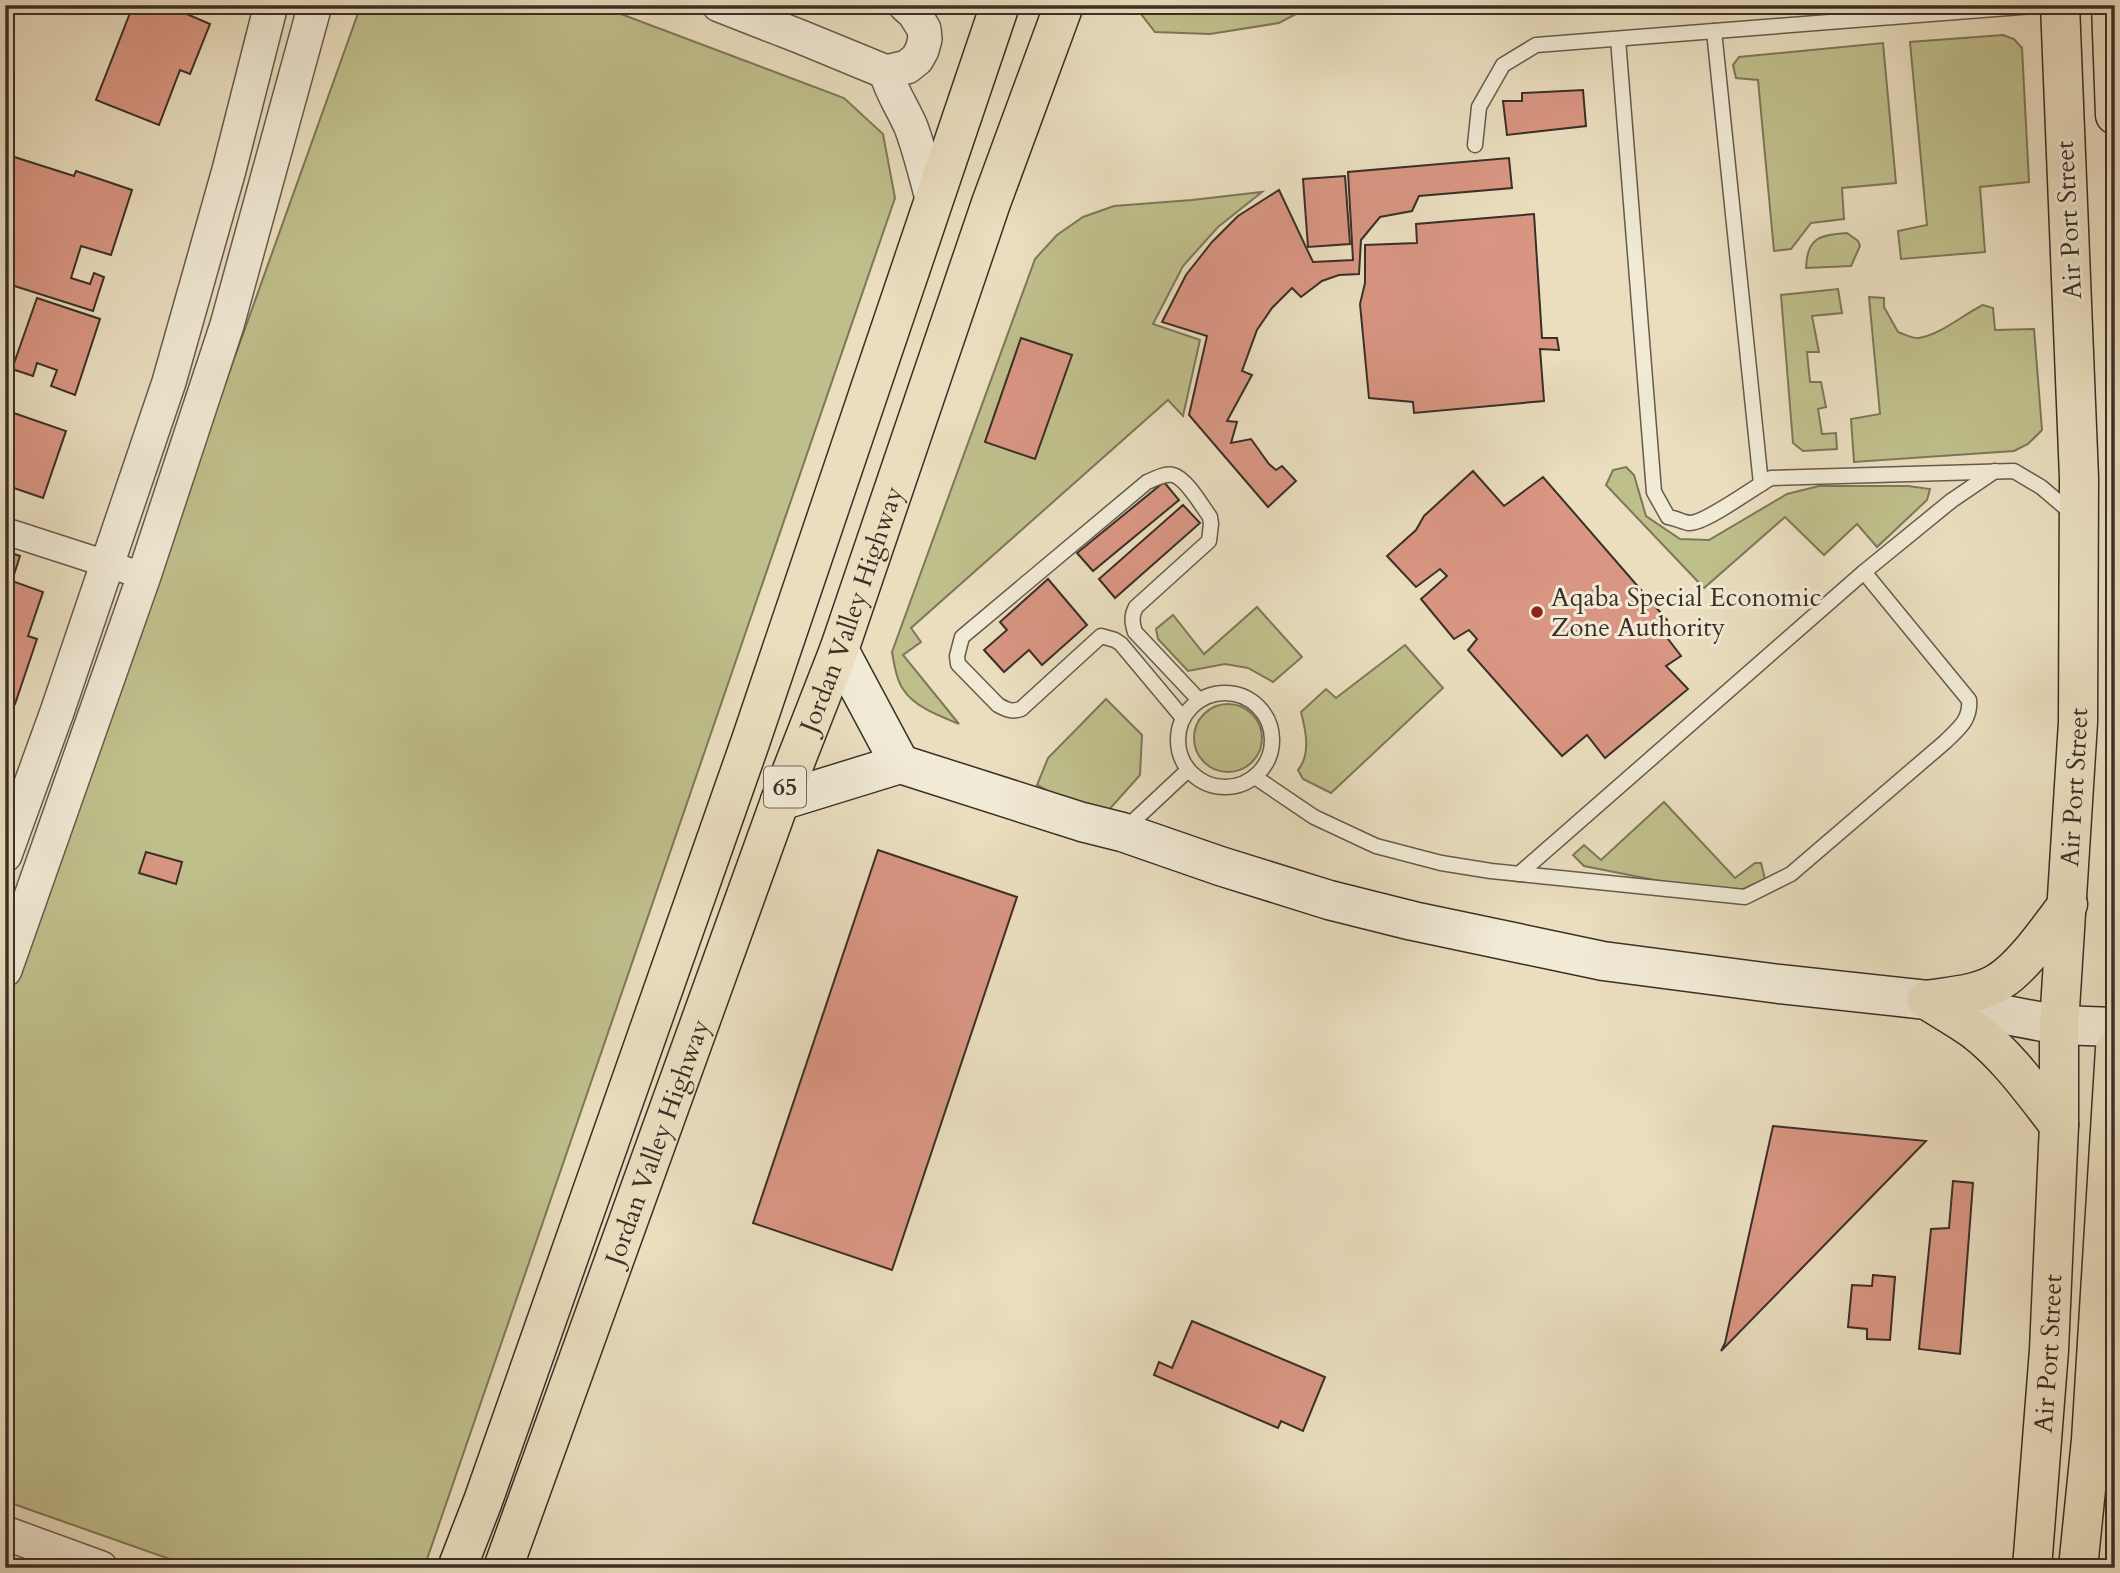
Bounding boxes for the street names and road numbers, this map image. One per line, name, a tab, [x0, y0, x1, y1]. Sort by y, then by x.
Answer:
street label: Air Port Street	[2047, 140, 2090, 300]
street label: Jordan Valley Highway	[790, 481, 911, 741]
street label: Air Port Street	[2052, 708, 2096, 868]
road number: 65	[764, 766, 806, 808]
street label: Jordan Valley Highway	[596, 1014, 718, 1274]
street label: Air Port Street	[2026, 1273, 2070, 1434]

